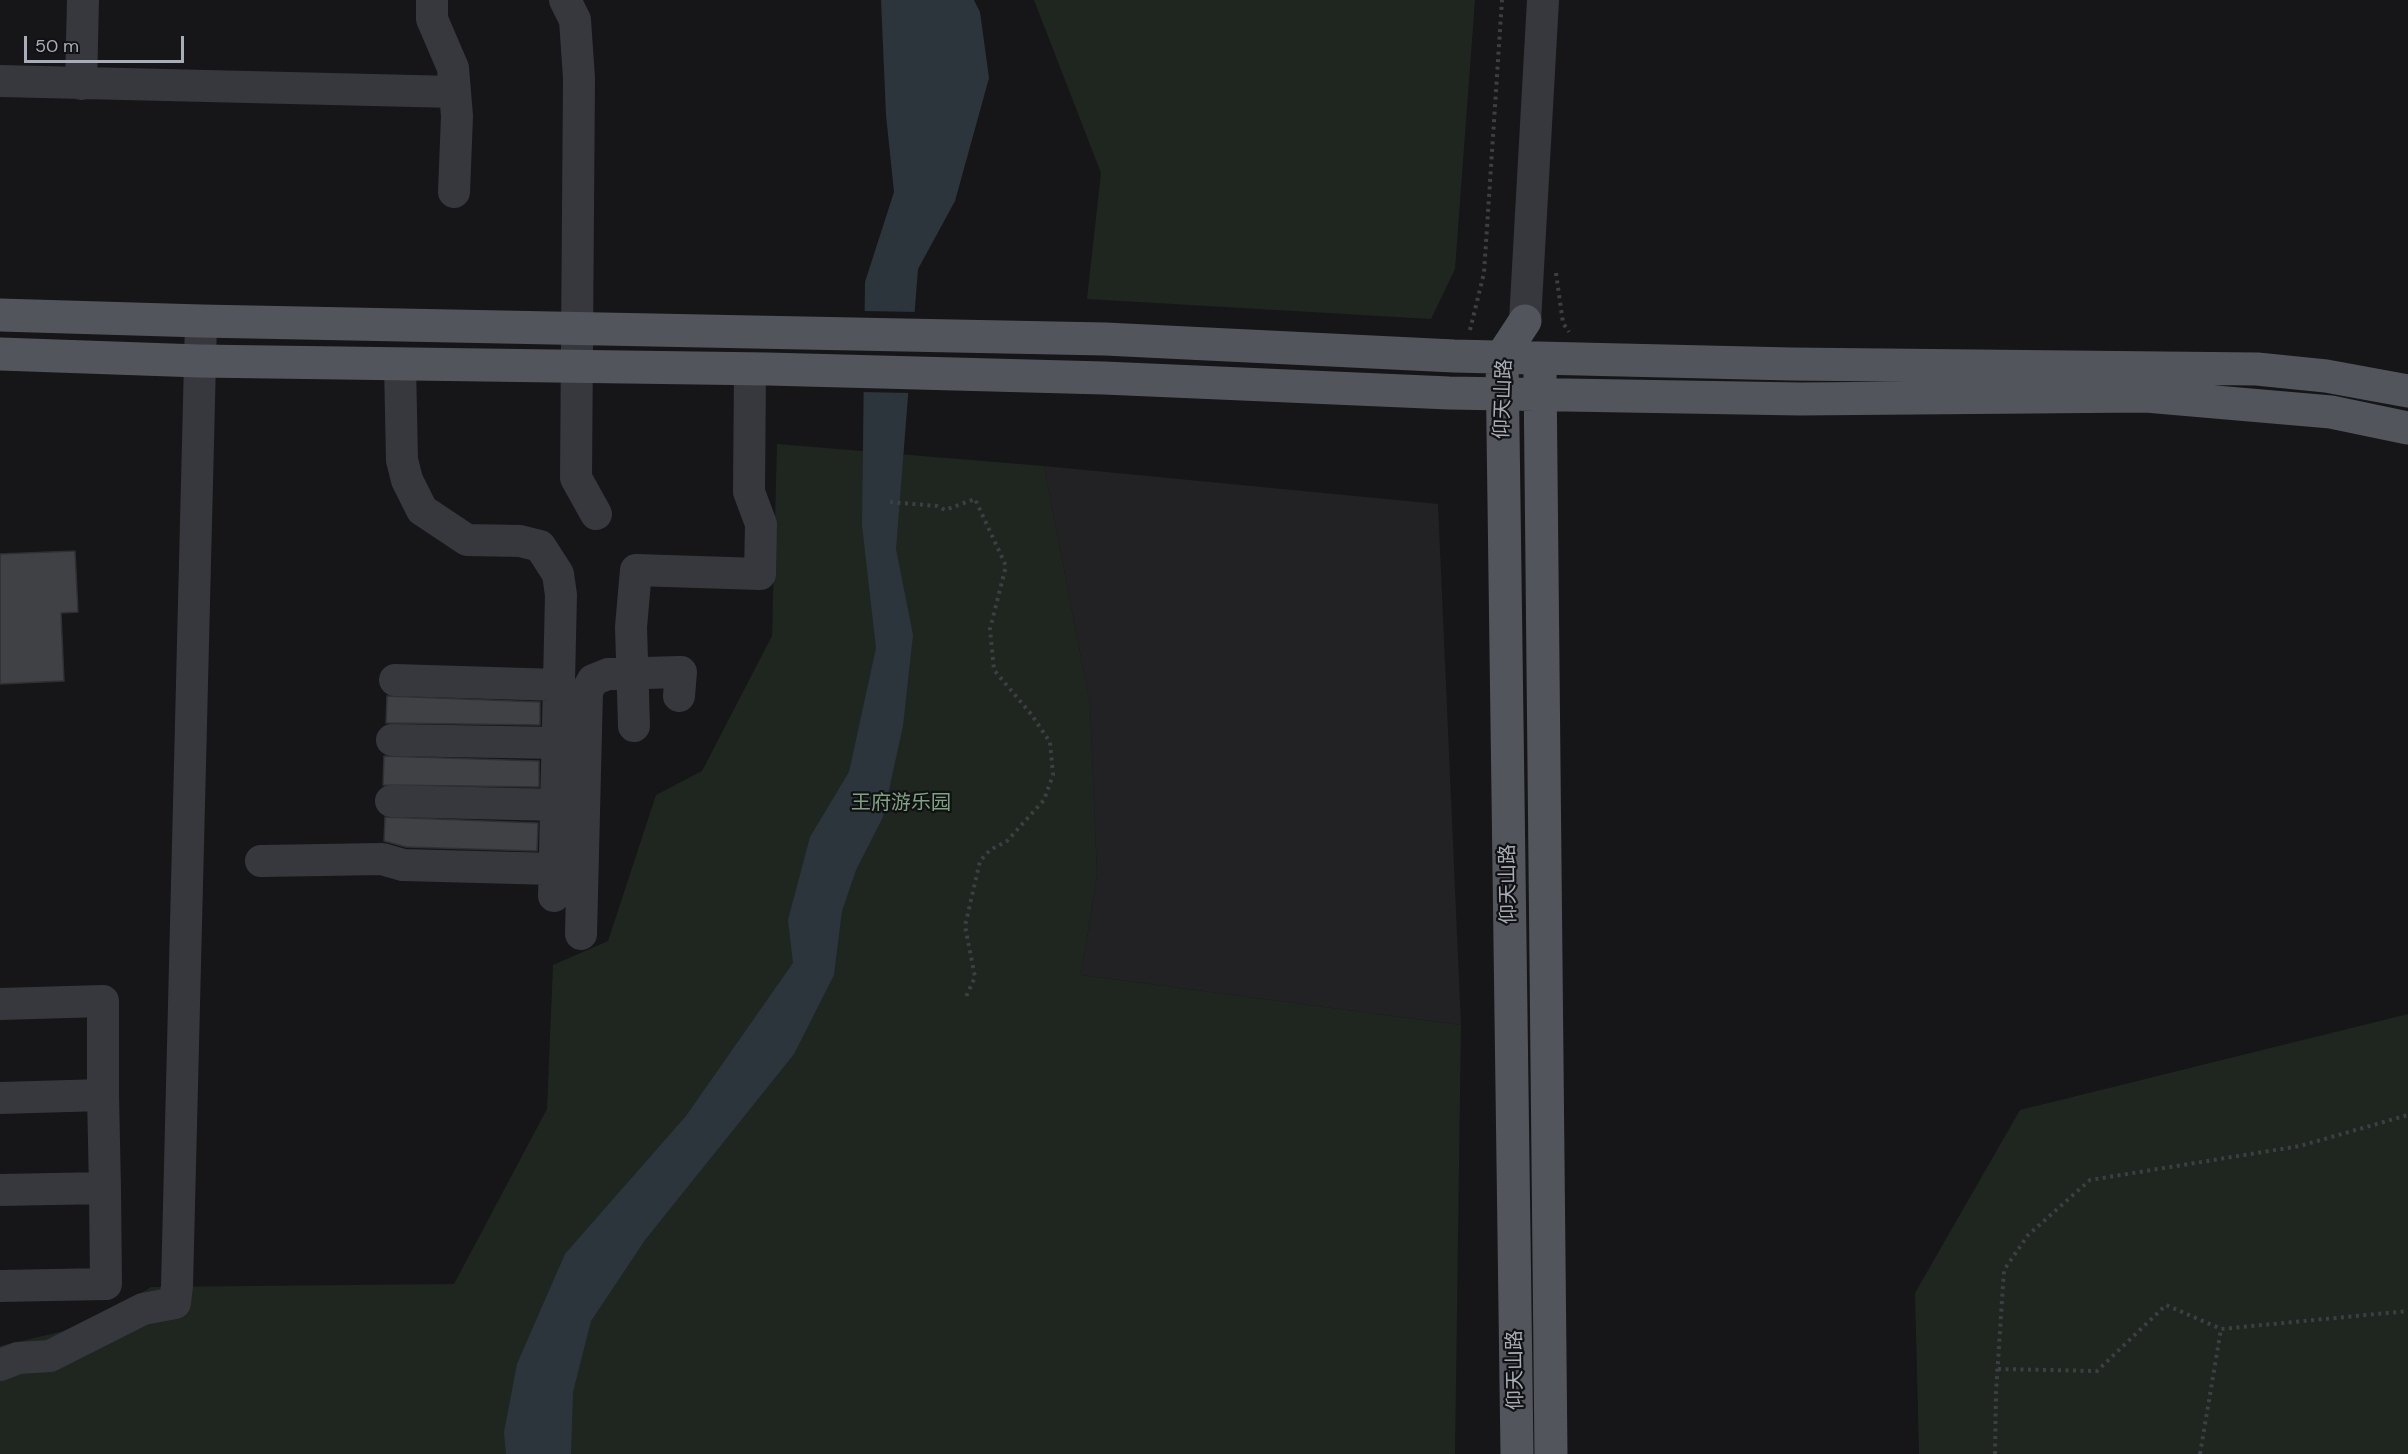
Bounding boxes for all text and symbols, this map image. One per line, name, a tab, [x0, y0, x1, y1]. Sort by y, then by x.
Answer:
scale bar	[27, 24, 188, 62]
text: 50 m	[35, 34, 79, 58]
street label: 仰天山路	[1491, 359, 1517, 439]
park label: 王府游乐园	[851, 792, 951, 816]
street label: 仰天山路	[1496, 844, 1522, 924]
street label: 仰天山路	[1503, 1330, 1529, 1410]

